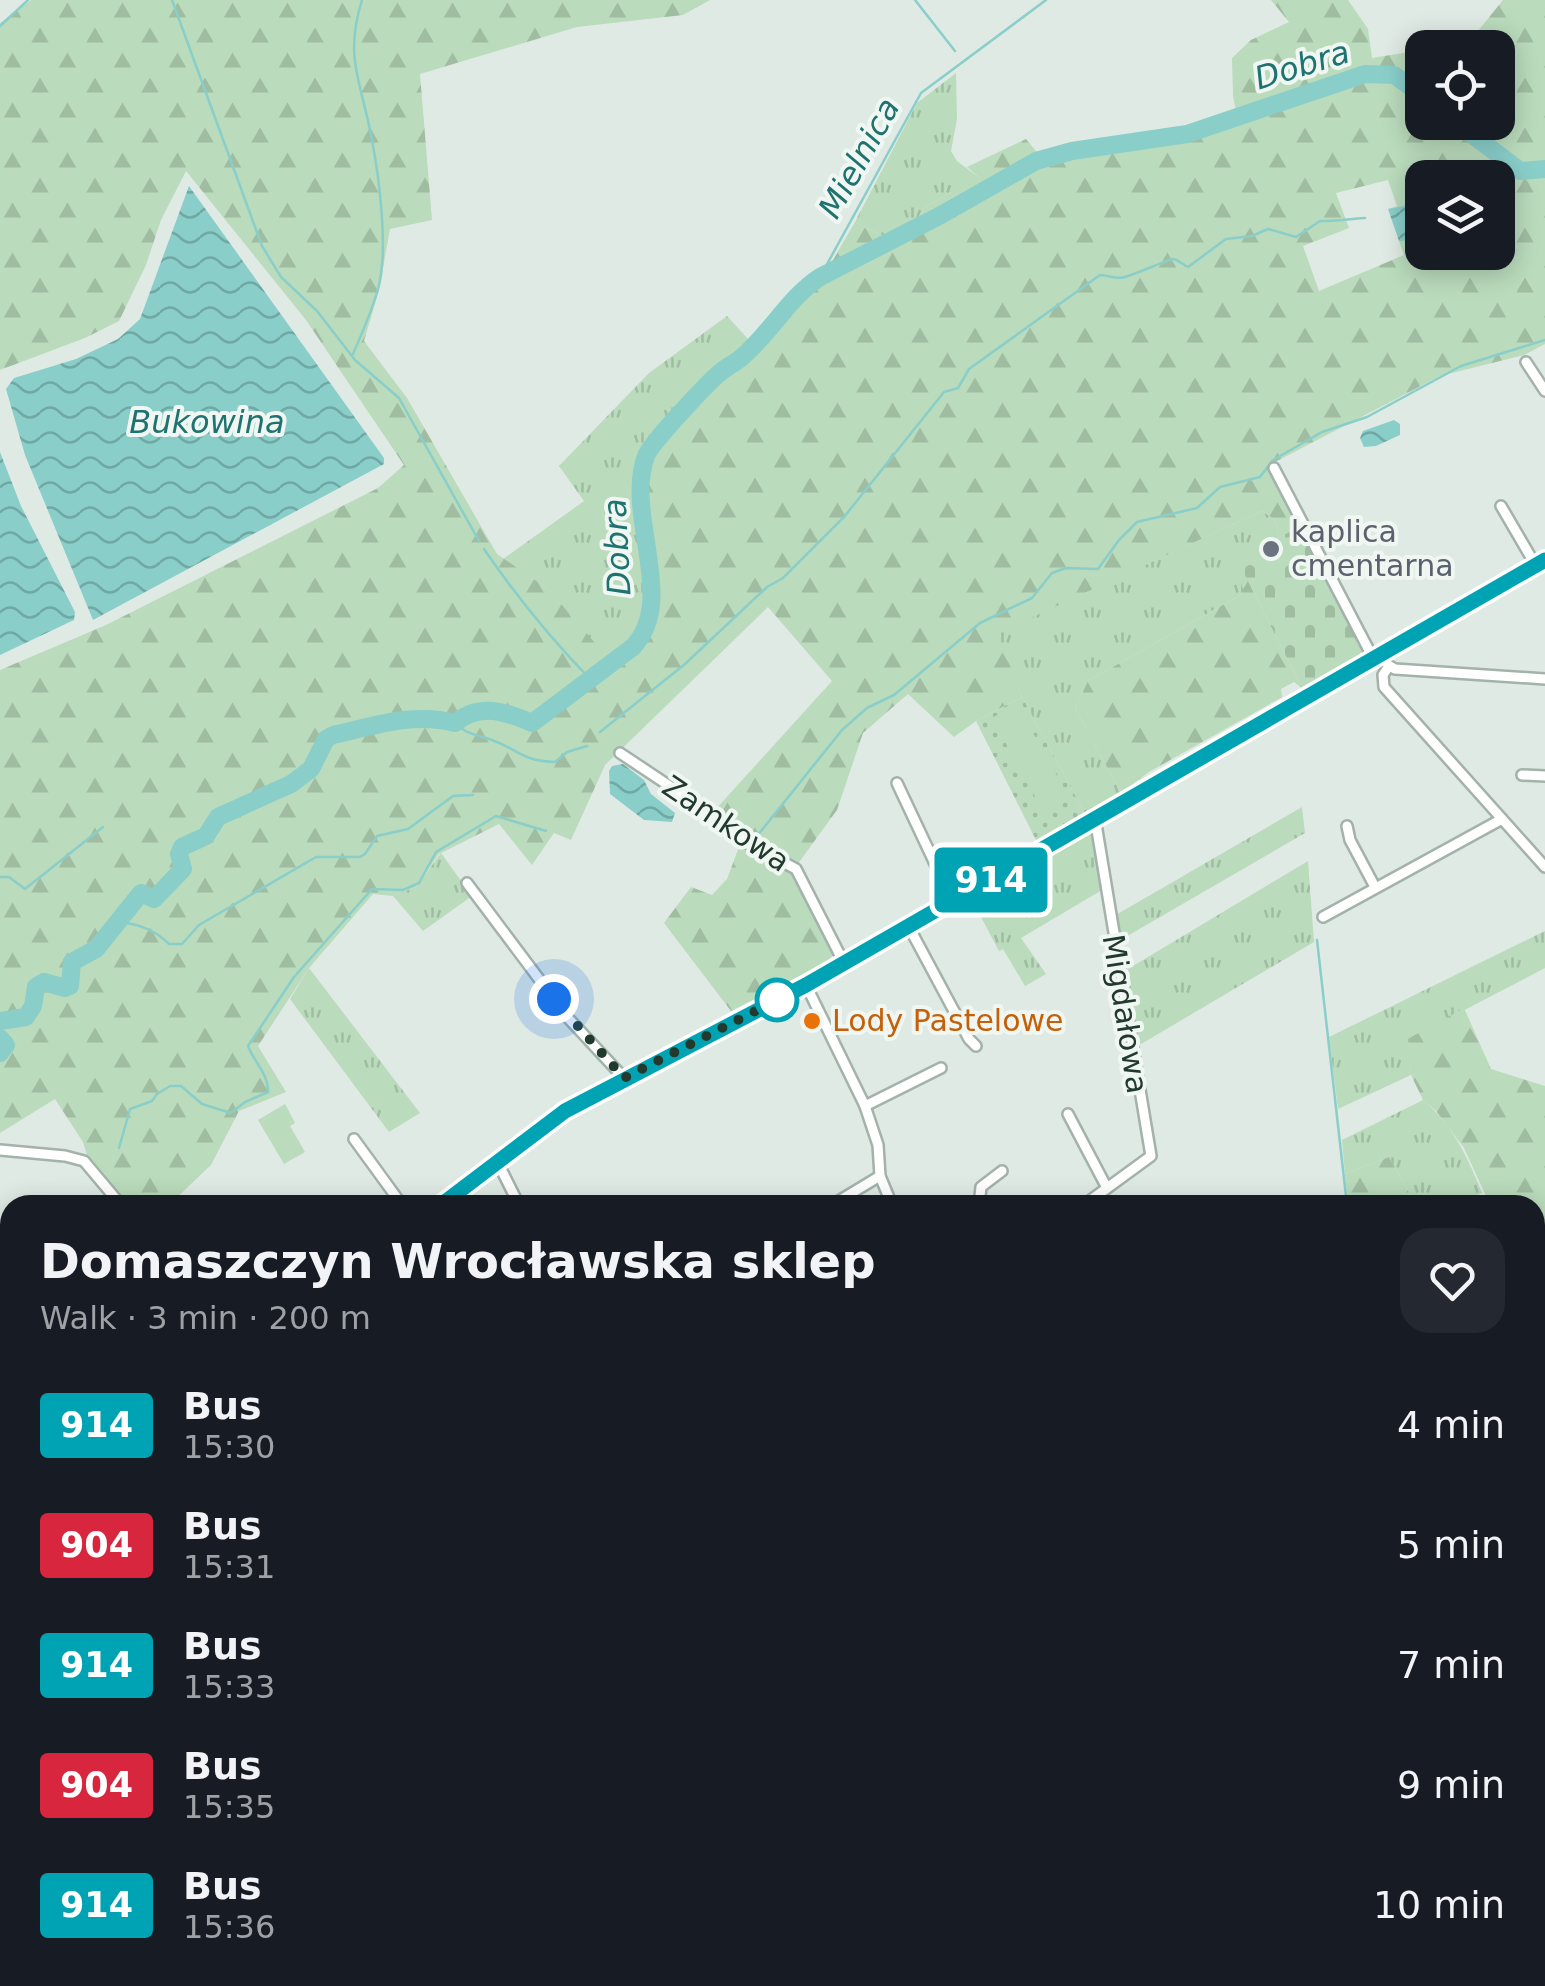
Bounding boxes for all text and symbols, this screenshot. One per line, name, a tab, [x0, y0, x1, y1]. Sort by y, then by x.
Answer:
map controls	[1405, 30, 1515, 270]
button: locate	[1405, 30, 1515, 140]
water label: Dobra	[1250, 33, 1354, 97]
water label: Mielnica	[811, 91, 907, 225]
button: layers	[1405, 160, 1515, 270]
water label: Bukowina	[129, 403, 285, 441]
water label: Dobra	[595, 497, 639, 597]
place label: kaplica cmentarna	[1291, 514, 1454, 583]
marker: kaplica cmentarna	[1260, 538, 1282, 560]
street label: Zamkowa	[656, 768, 796, 879]
line badge: 914	[934, 848, 1048, 912]
text: 914	[954, 860, 1028, 900]
street label: Migdałowa	[1096, 932, 1155, 1096]
your location	[529, 974, 579, 1024]
unlabelled marker	[756, 979, 798, 1021]
place label: Lody Pastelowe	[832, 1003, 1064, 1038]
marker: Lody Pastelowe	[801, 1010, 823, 1032]
button: heart	[1400, 1228, 1505, 1333]
text: Domaszczyn Wrocławska sklep	[40, 1233, 876, 1289]
text: Walk · 3 min · 200 m	[40, 1299, 371, 1337]
text: Bus	[183, 1384, 262, 1428]
text: 4 min	[1397, 1403, 1505, 1447]
text: 914	[60, 1405, 133, 1445]
text: 15:30	[183, 1428, 275, 1466]
text: Bus	[183, 1504, 262, 1548]
text: 5 min	[1397, 1523, 1505, 1567]
text: 904	[60, 1525, 133, 1565]
text: 15:31	[183, 1548, 275, 1586]
text: Bus	[183, 1624, 262, 1668]
text: 7 min	[1397, 1643, 1505, 1687]
text: 914	[60, 1645, 133, 1685]
text: 15:33	[183, 1668, 275, 1706]
text: Bus	[183, 1744, 262, 1788]
text: 9 min	[1397, 1763, 1505, 1807]
text: 904	[60, 1765, 133, 1805]
text: 15:35	[183, 1788, 275, 1826]
text: Bus	[183, 1864, 262, 1908]
text: 10 min	[1373, 1883, 1505, 1927]
text: 914	[60, 1885, 133, 1925]
text: 15:36	[183, 1908, 275, 1946]

